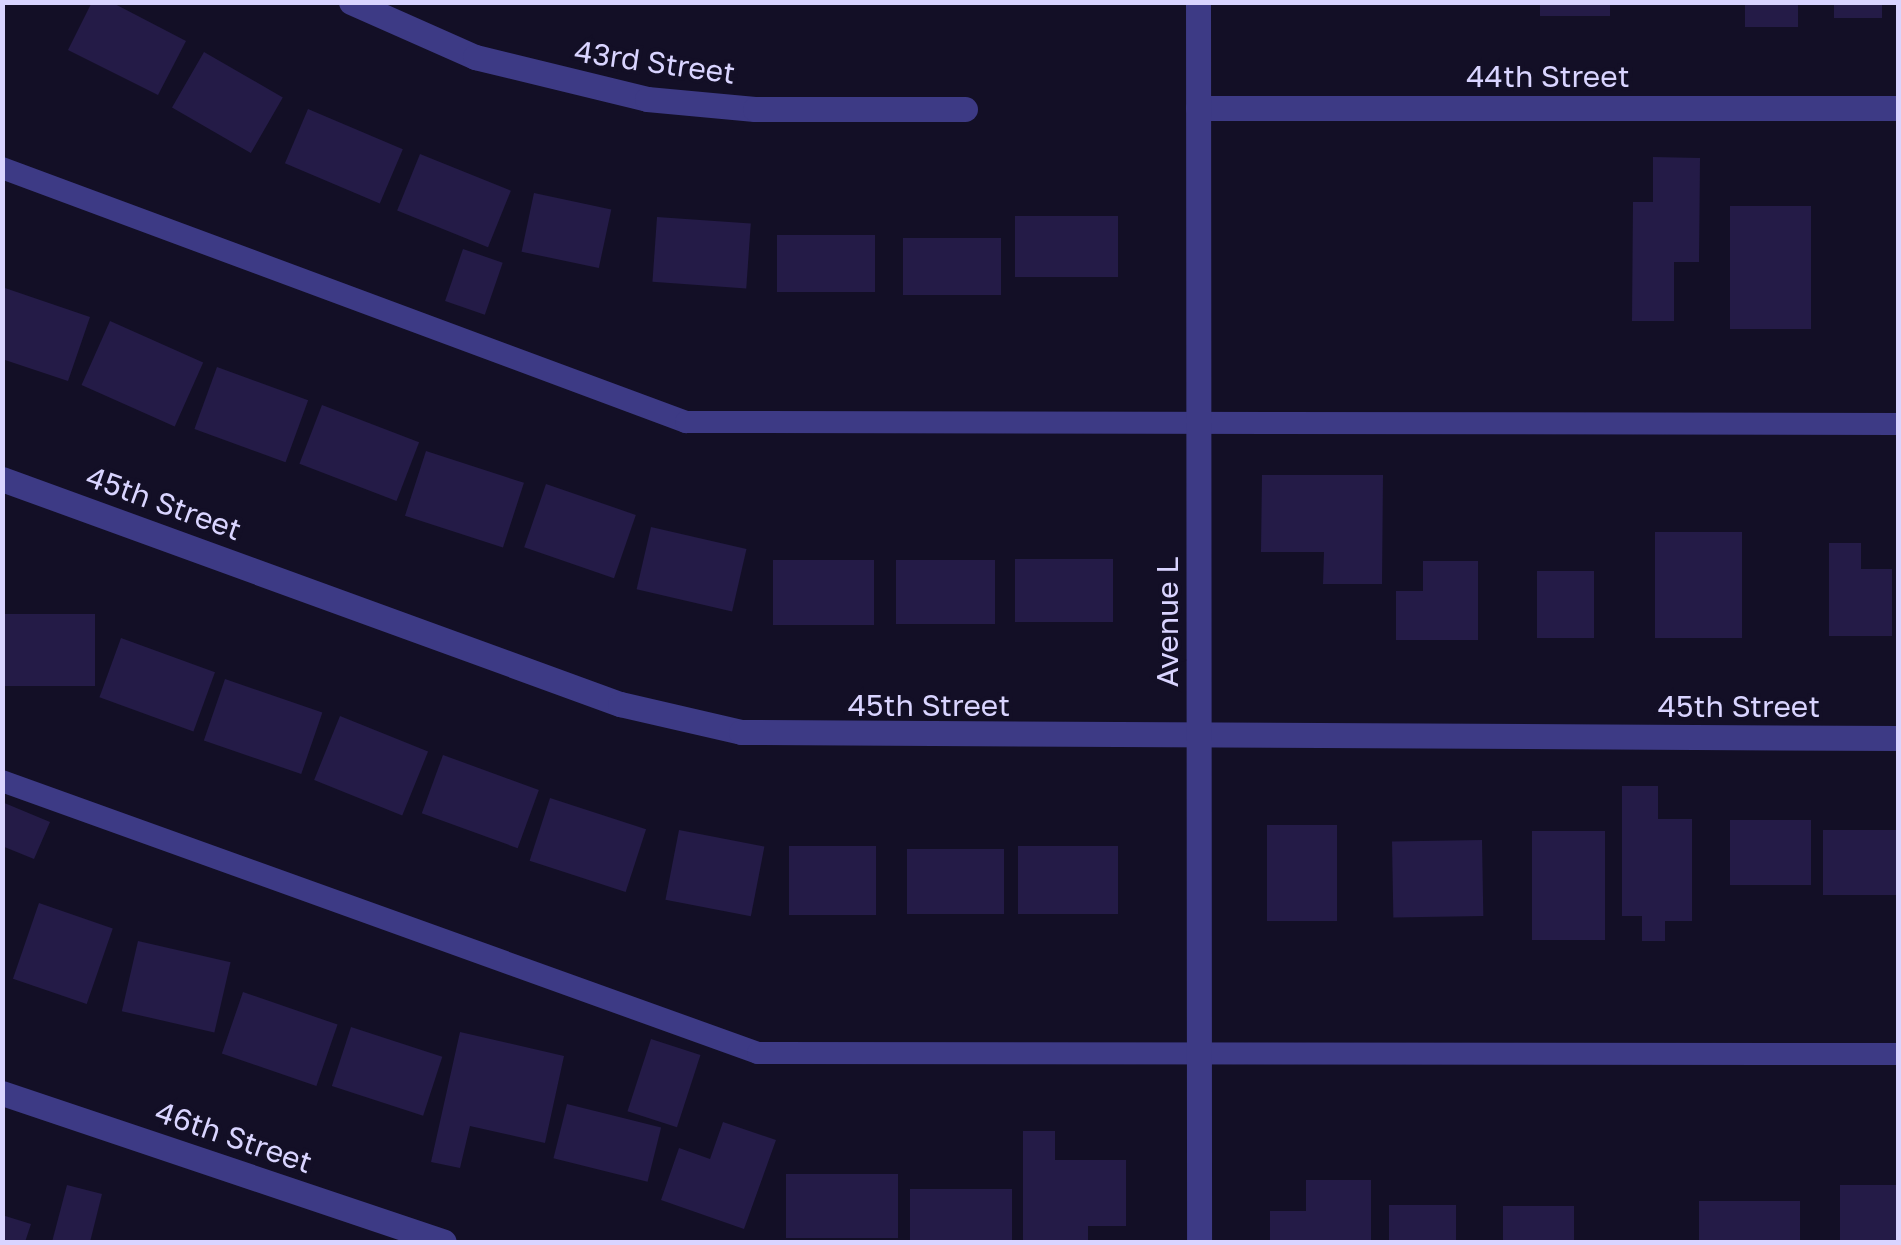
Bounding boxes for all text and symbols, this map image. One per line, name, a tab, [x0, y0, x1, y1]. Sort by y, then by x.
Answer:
street label: 43rd Street	[572, 33, 738, 91]
street label: 44th Street	[1466, 58, 1630, 94]
street label: 45th Street	[82, 458, 246, 548]
street label: Avenue L	[1149, 557, 1185, 687]
street label: 45th Street	[848, 687, 1010, 723]
street label: 45th Street	[1658, 688, 1820, 724]
street label: 46th Street	[151, 1093, 317, 1181]

